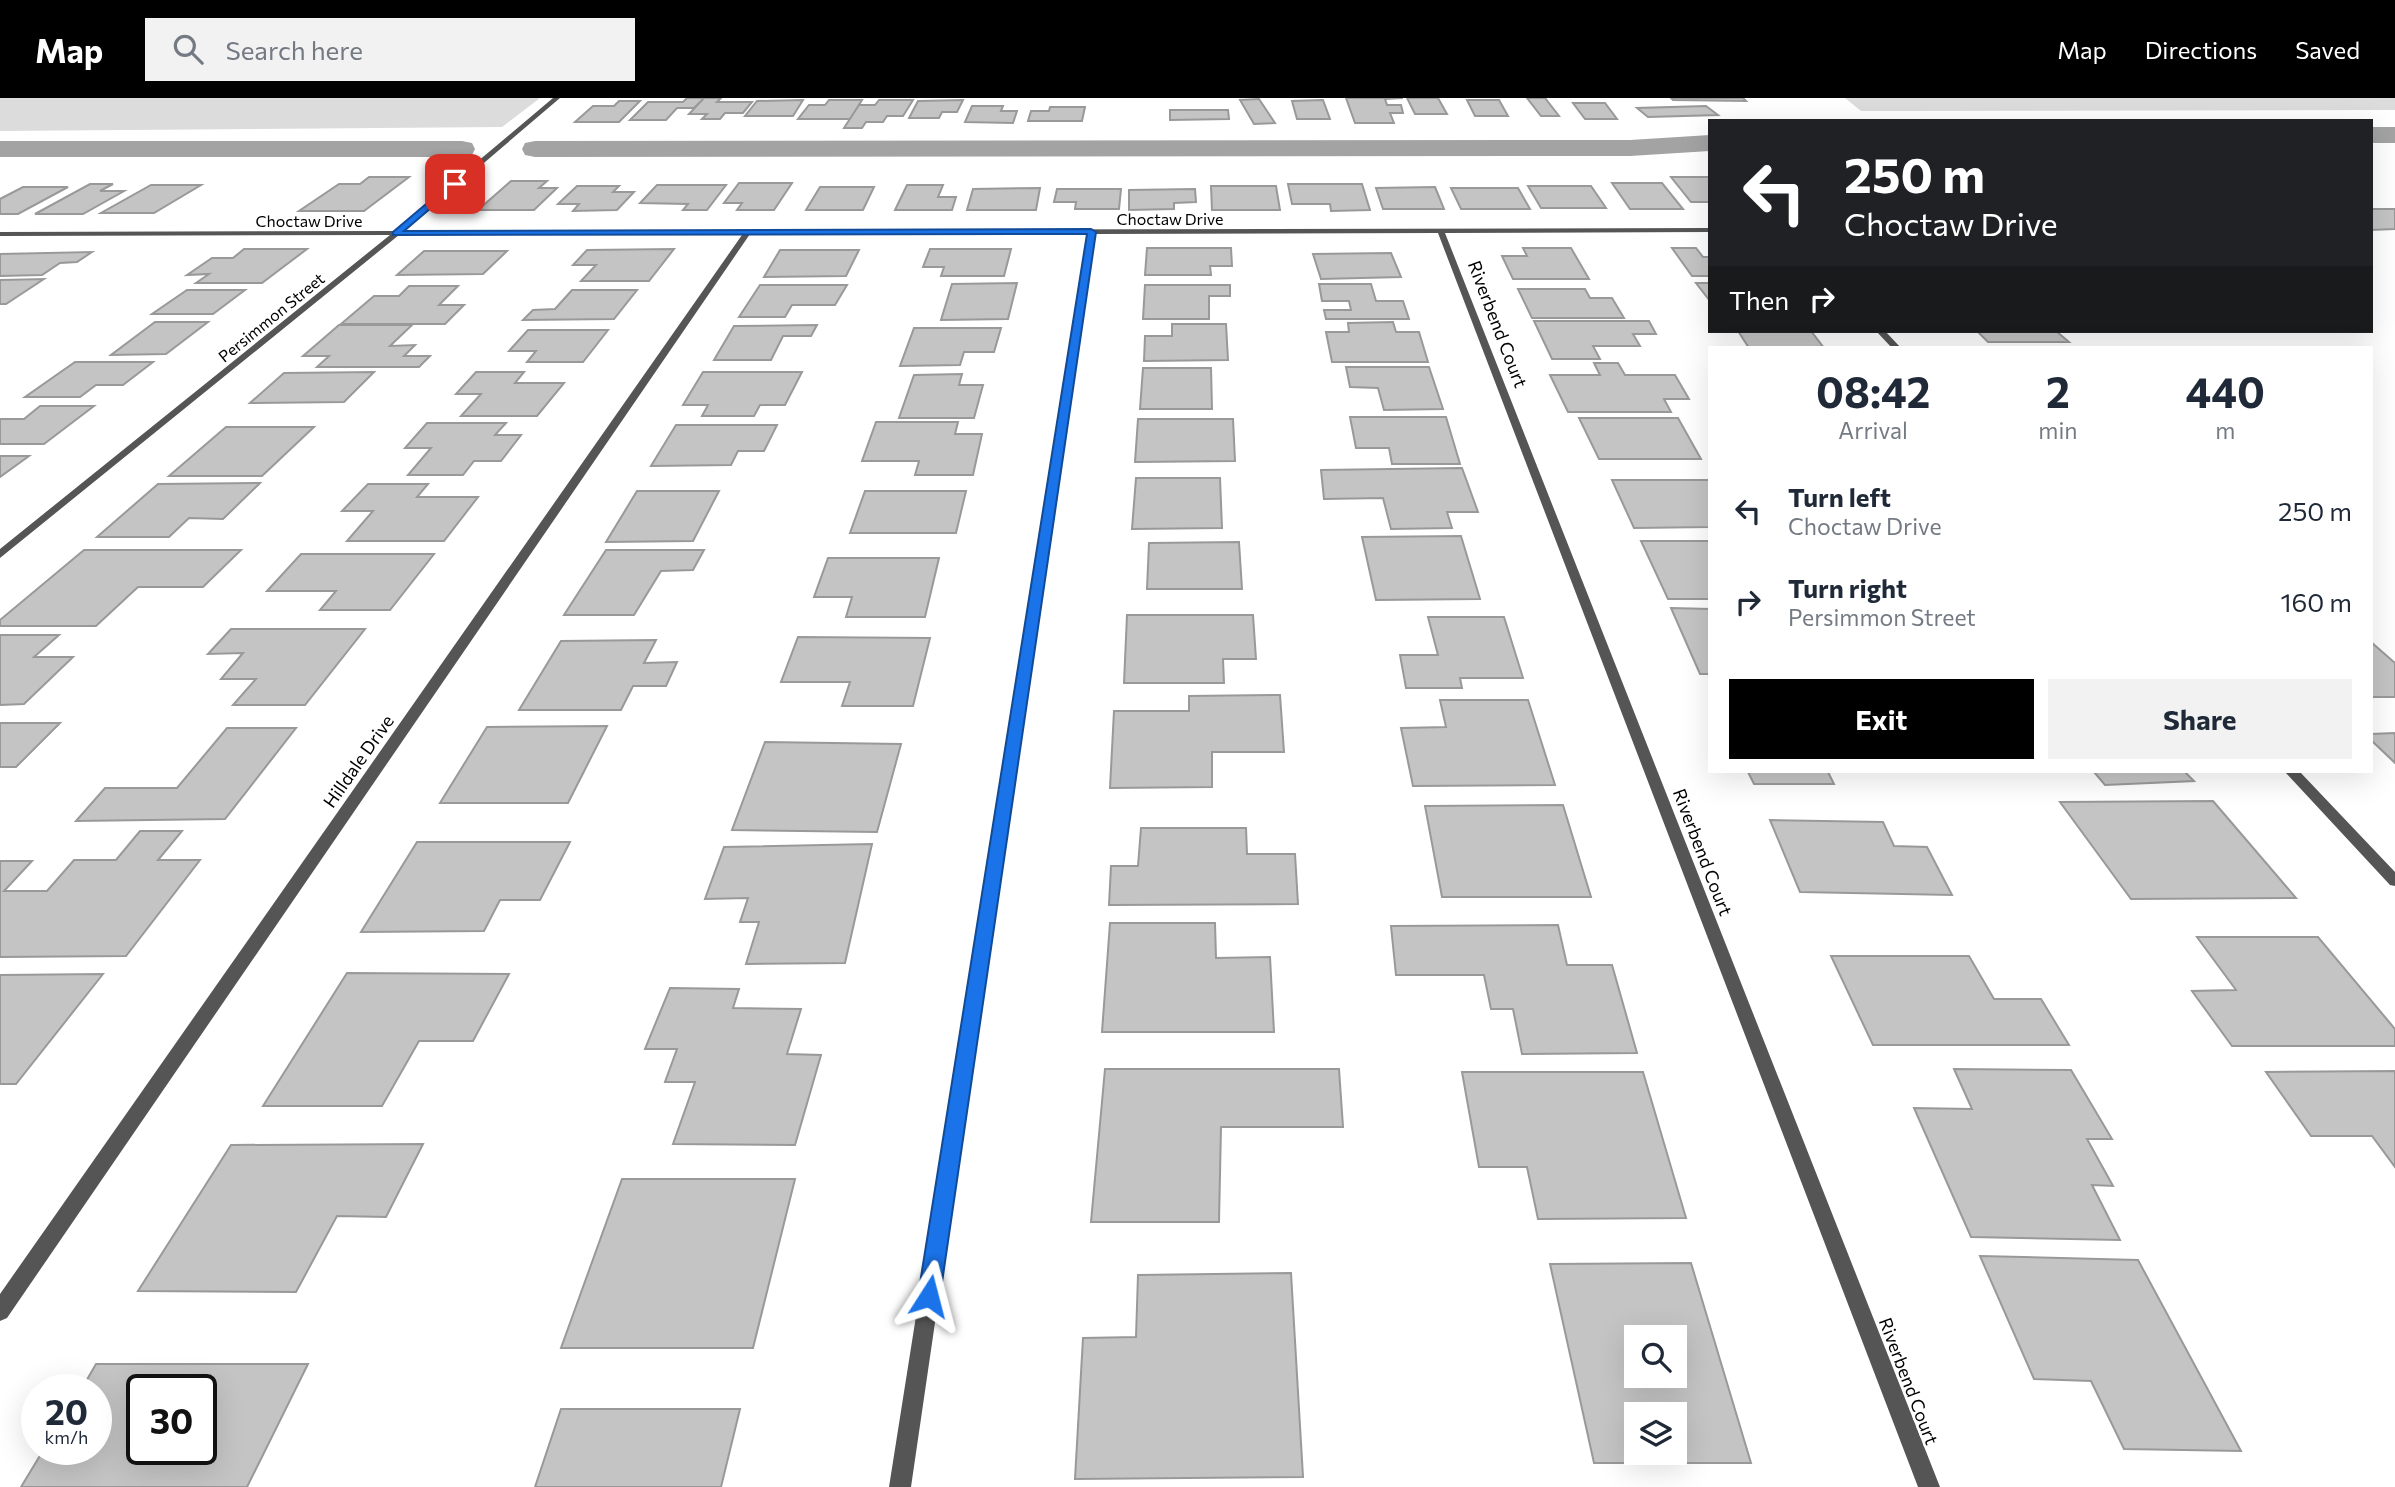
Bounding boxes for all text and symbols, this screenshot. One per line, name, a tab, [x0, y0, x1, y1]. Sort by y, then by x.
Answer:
search box	[145, 18, 635, 81]
text: Map	[35, 29, 103, 70]
icon: search	[169, 30, 207, 68]
text: Search here	[225, 34, 363, 65]
text: Map	[2057, 35, 2107, 64]
text: Directions	[2145, 35, 2257, 64]
text: Saved	[2295, 35, 2360, 64]
text: 250 m	[1844, 143, 1985, 203]
icon: left	[1729, 147, 1820, 238]
pin	[425, 154, 485, 214]
icon: arrive	[436, 165, 474, 203]
text: Choctaw Drive	[1844, 203, 2058, 243]
street label: Choctaw Drive	[1117, 209, 1223, 228]
street label: Choctaw Drive	[256, 211, 362, 230]
street label: Riverbend Court	[1464, 257, 1532, 391]
street label: Persimmon Street	[214, 268, 328, 365]
icon: right	[1803, 280, 1841, 318]
text: Then	[1729, 284, 1789, 315]
text: 08:42	[1816, 365, 1930, 417]
text: 2	[2046, 365, 2070, 417]
text: 440	[2186, 365, 2265, 417]
text: Arrival	[1838, 416, 1908, 444]
text: min	[2038, 416, 2078, 444]
text: m	[2215, 416, 2235, 444]
text: Turn left	[1788, 481, 1891, 512]
icon: left	[1729, 492, 1767, 530]
text: 250 m	[2278, 495, 2352, 526]
text: Choctaw Drive	[1788, 512, 1942, 540]
text: Turn right	[1788, 572, 1907, 603]
icon: right	[1729, 583, 1767, 621]
text: 160 m	[2280, 586, 2352, 617]
text: Persimmon Street	[1788, 603, 1976, 631]
button: Exit	[1729, 679, 2034, 759]
button: Share	[2048, 679, 2352, 759]
street label: Hilldale Drive	[318, 710, 398, 812]
street label: Riverbend Court	[1669, 785, 1737, 919]
position arrow	[892, 1259, 966, 1333]
street label: Riverbend Court	[1875, 1314, 1943, 1448]
map controls	[1624, 1325, 1687, 1465]
button: search	[1624, 1325, 1687, 1388]
speed limit sign: 30	[126, 1374, 217, 1465]
text: 20	[45, 1389, 88, 1432]
button: layers	[1624, 1402, 1687, 1465]
text: km/h	[45, 1426, 88, 1448]

